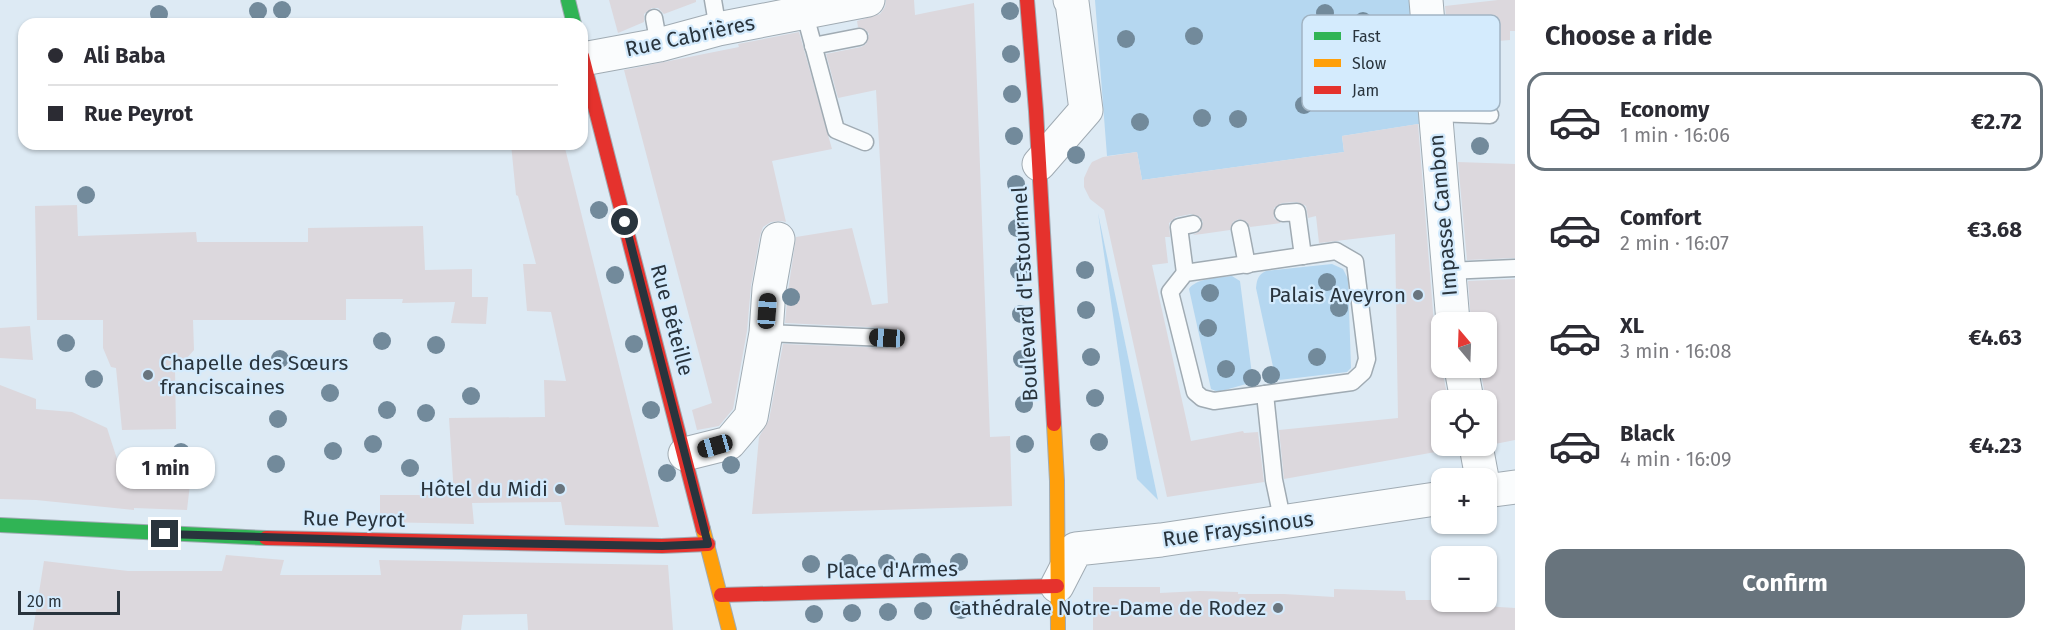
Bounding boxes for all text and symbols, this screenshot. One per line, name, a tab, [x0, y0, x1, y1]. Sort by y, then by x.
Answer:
street label: Rue Cabrières	[623, 10, 757, 62]
legend	[1302, 15, 1500, 111]
text: Choose a ride	[1545, 20, 1712, 52]
text: Fast	[1352, 27, 1381, 46]
text: Ali Baba	[84, 42, 166, 69]
text: Slow	[1352, 54, 1387, 73]
text: Jam	[1352, 81, 1379, 100]
icon: car	[1548, 95, 1602, 149]
text: Economy	[1620, 96, 1709, 123]
text: Rue Peyrot	[84, 100, 193, 127]
text: €2.72	[1971, 108, 2022, 135]
text: 1 min · 16:06	[1620, 123, 1730, 147]
street label: Impasse Cambon	[1423, 133, 1463, 297]
street label: Boulevard d'Estourmel	[1006, 186, 1044, 402]
icon: car	[1548, 203, 1602, 257]
text: Comfort	[1620, 204, 1701, 231]
route start	[611, 208, 638, 235]
text: €3.68	[1967, 216, 2022, 243]
text: 2 min · 16:07	[1620, 231, 1729, 255]
street label: Rue Béteille	[645, 261, 699, 379]
place label: Palais Aveyron	[1269, 282, 1406, 308]
marker: Palais Aveyron	[1411, 288, 1425, 302]
car	[757, 292, 777, 330]
icon: car	[1548, 311, 1602, 365]
north arrow	[1431, 312, 1497, 378]
map controls	[1431, 312, 1497, 612]
text: XL	[1620, 312, 1644, 339]
text: €4.63	[1969, 324, 2022, 351]
car	[869, 328, 905, 348]
text: 3 min · 16:08	[1620, 339, 1731, 363]
place label: Chapelle des Sœurs franciscaines	[160, 350, 348, 400]
marker: Chapelle des Sœurs franciscaines	[141, 368, 155, 382]
button: locate	[1431, 390, 1497, 456]
icon: car	[1548, 419, 1602, 473]
text: Black	[1620, 420, 1675, 447]
car	[695, 432, 735, 460]
text: €4.23	[1969, 432, 2022, 459]
callout: 1 min	[116, 447, 214, 489]
text: 4 min · 16:09	[1620, 447, 1731, 471]
text: 1 min	[141, 456, 190, 480]
button: +	[1431, 468, 1497, 534]
place label: Hôtel du Midi	[420, 476, 548, 502]
marker: Hôtel du Midi	[553, 482, 567, 496]
street label: Rue Peyrot	[303, 505, 406, 533]
street label: Rue Frayssinous	[1161, 506, 1315, 552]
route end	[151, 520, 178, 547]
button: −	[1431, 546, 1497, 612]
button: Confirm	[1545, 549, 2025, 618]
street label: Place d'Armes	[826, 556, 958, 584]
scale bar	[18, 588, 120, 616]
text: 20 m	[27, 592, 62, 611]
place label: Cathédrale Notre-Dame de Rodez	[949, 595, 1266, 621]
marker: Cathédrale Notre-Dame de Rodez	[1271, 601, 1285, 615]

